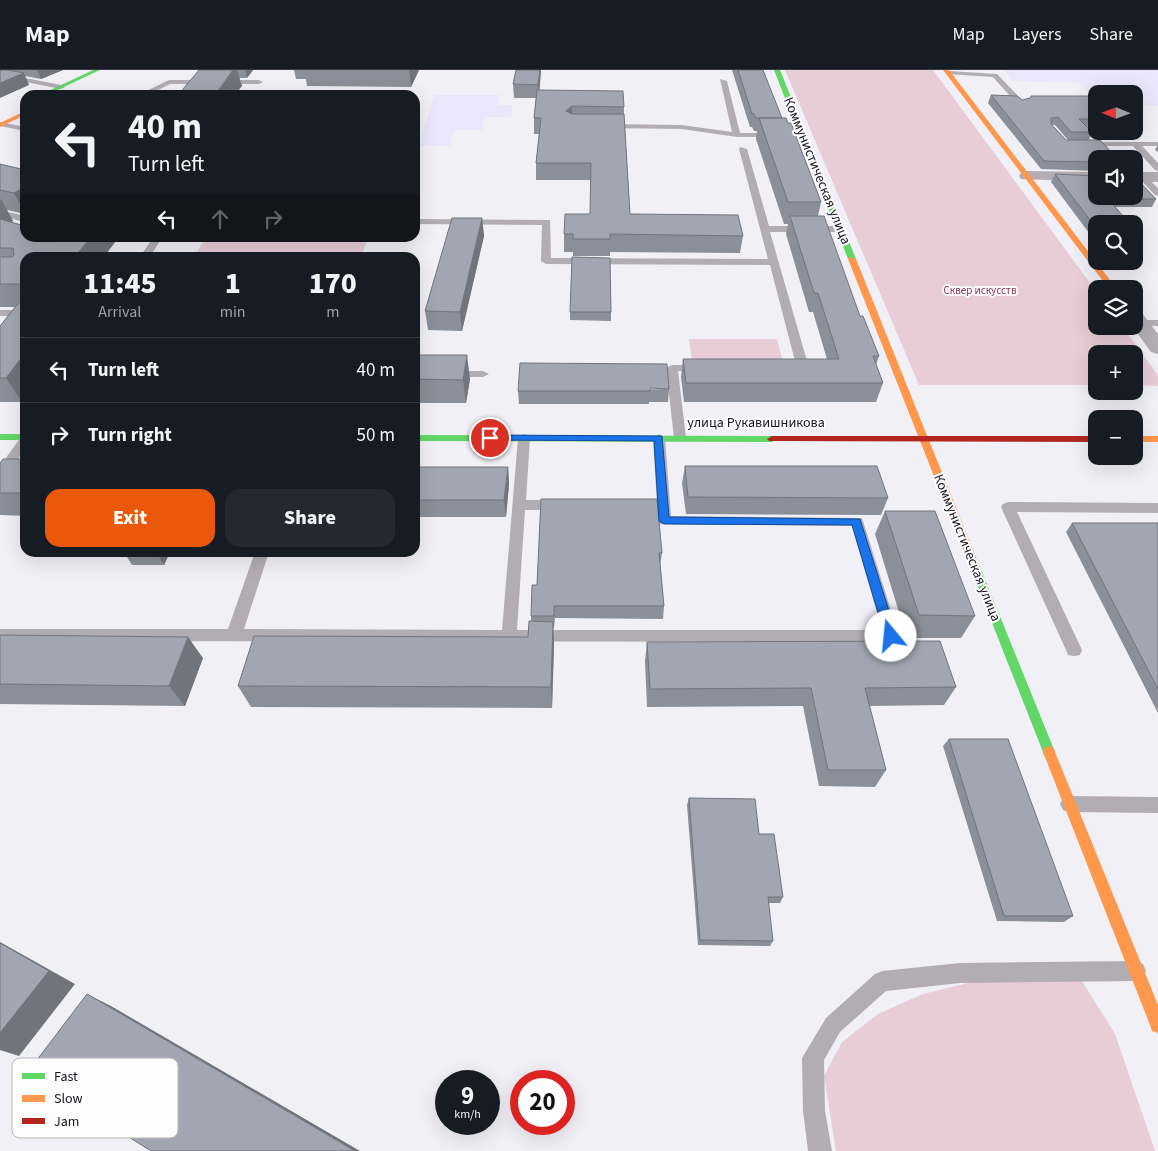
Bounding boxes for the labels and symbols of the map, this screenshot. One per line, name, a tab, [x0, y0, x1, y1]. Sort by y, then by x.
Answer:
north arrow	[1088, 85, 1142, 140]
street label: Коммунистическая улица	[778, 94, 856, 248]
park label: Сквер искусств	[943, 283, 1017, 298]
street label: улица Рукавишникова	[687, 413, 825, 433]
pin	[469, 417, 511, 459]
street label: Коммунистическая улица	[928, 471, 1006, 625]
position arrow	[864, 609, 916, 661]
legend	[12, 1058, 178, 1138]
text: Fast	[54, 1067, 78, 1087]
speed limit sign: 20	[510, 1070, 575, 1135]
text: Slow	[54, 1089, 83, 1109]
text: Jam	[54, 1112, 79, 1132]

